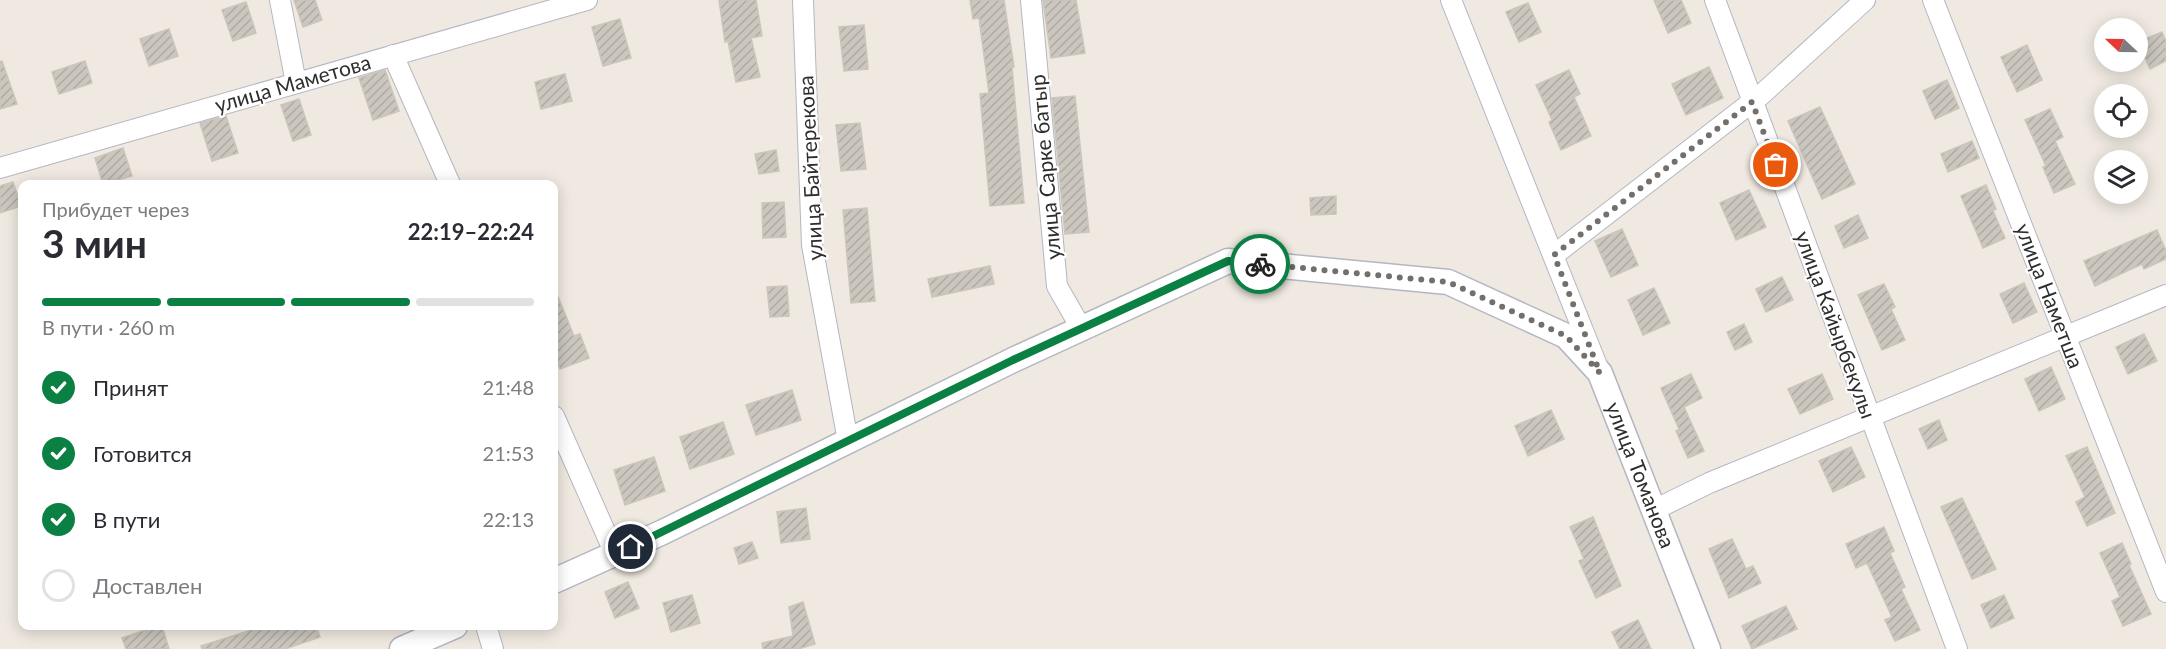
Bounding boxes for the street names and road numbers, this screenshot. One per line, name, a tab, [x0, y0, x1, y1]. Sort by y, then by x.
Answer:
street label: улица Маметова	[212, 48, 373, 117]
street label: улица Сарке батыр	[1024, 73, 1065, 261]
street label: улица Байтерекова	[792, 75, 827, 261]
street label: улица Наметша	[2011, 220, 2089, 371]
street label: улица Кайырбекулы	[1791, 227, 1882, 422]
street label: улица Томанова	[1602, 398, 1681, 551]

